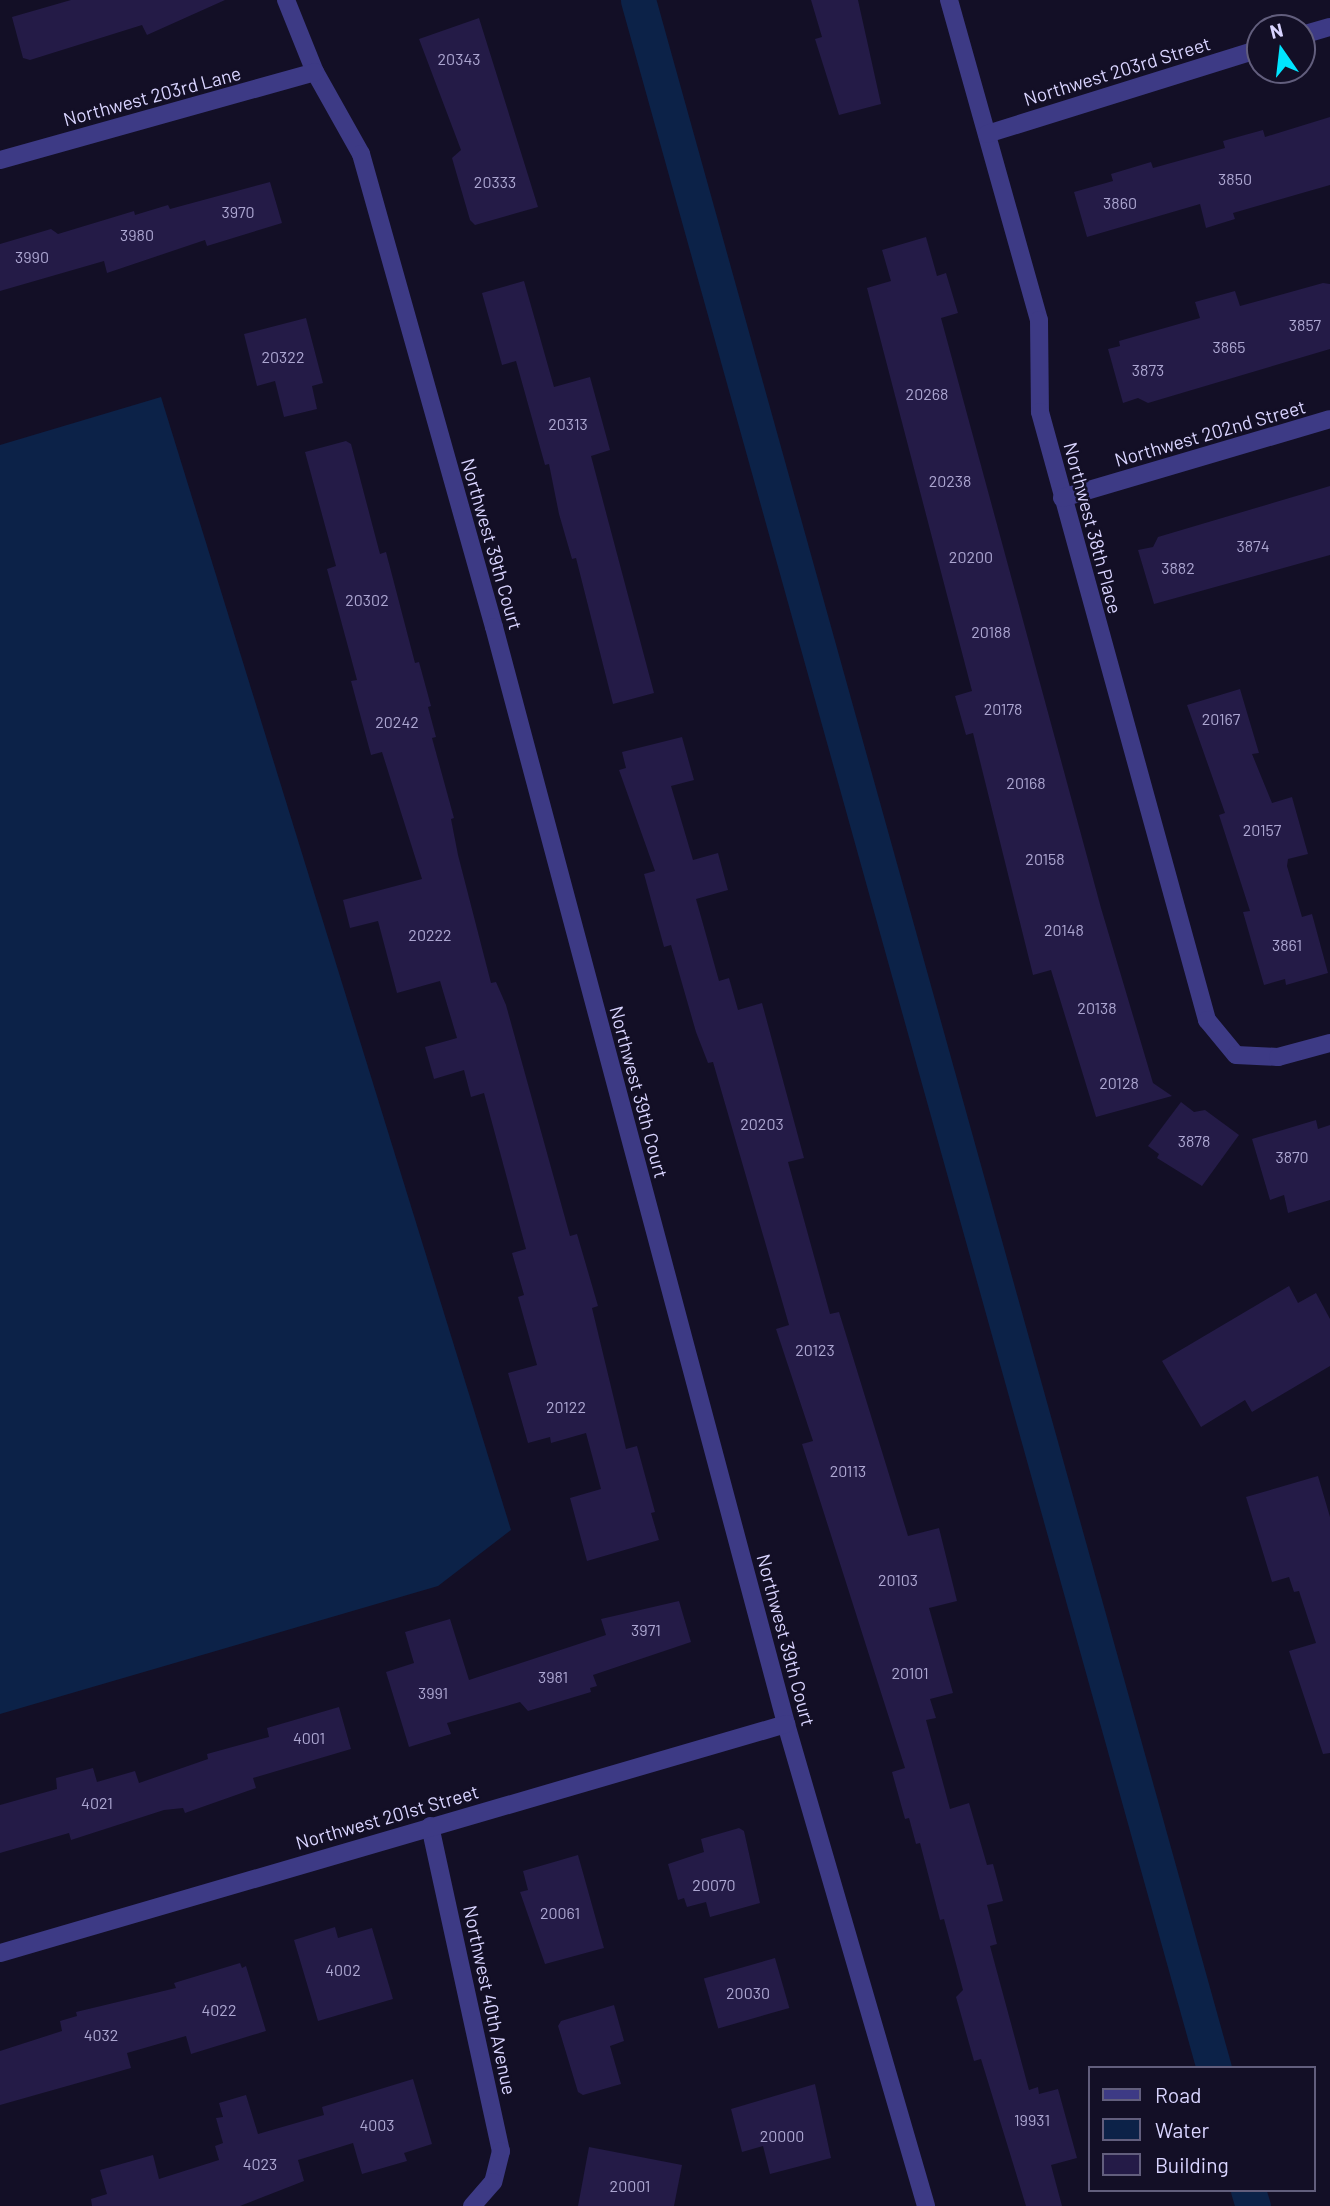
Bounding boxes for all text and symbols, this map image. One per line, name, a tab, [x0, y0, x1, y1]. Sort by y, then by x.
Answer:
north arrow	[1246, 14, 1316, 84]
text: N	[1267, 17, 1285, 43]
street label: Northwest 203rd Street	[1021, 32, 1213, 110]
house number: 20343	[438, 49, 480, 69]
street label: Northwest 203rd Lane	[61, 61, 243, 131]
house number: 3850	[1218, 169, 1252, 189]
house number: 20333	[474, 172, 516, 192]
house number: 3860	[1103, 193, 1137, 213]
house number: 3970	[221, 202, 255, 222]
house number: 3980	[120, 225, 154, 245]
house number: 3990	[15, 247, 49, 267]
house number: 3857	[1289, 315, 1321, 335]
house number: 3865	[1212, 337, 1246, 357]
house number: 20322	[261, 347, 305, 367]
house number: 3873	[1132, 360, 1164, 380]
house number: 20268	[906, 384, 948, 404]
street label: Northwest 202nd Street	[1112, 395, 1308, 471]
house number: 20313	[548, 414, 588, 434]
street label: Northwest 38th Place	[1059, 440, 1127, 616]
street label: Northwest 39th Court	[457, 456, 527, 632]
house number: 20238	[929, 471, 971, 491]
house number: 3874	[1237, 536, 1269, 556]
house number: 20200	[949, 547, 993, 567]
house number: 3882	[1161, 558, 1195, 578]
house number: 20302	[345, 590, 389, 610]
house number: 20188	[971, 622, 1011, 642]
house number: 20178	[984, 699, 1022, 719]
house number: 20167	[1202, 709, 1240, 729]
house number: 20242	[375, 712, 419, 732]
house number: 20168	[1006, 773, 1046, 793]
house number: 20157	[1243, 820, 1281, 840]
house number: 20158	[1025, 849, 1065, 869]
house number: 20148	[1044, 920, 1084, 940]
house number: 20222	[408, 925, 452, 945]
house number: 3861	[1272, 935, 1302, 955]
house number: 20138	[1077, 998, 1117, 1018]
street label: Northwest 39th Court	[605, 1003, 673, 1181]
house number: 20128	[1099, 1073, 1139, 1093]
house number: 20203	[740, 1114, 784, 1134]
house number: 3878	[1178, 1131, 1210, 1151]
house number: 3870	[1275, 1147, 1309, 1167]
house number: 20123	[795, 1340, 835, 1360]
house number: 20122	[546, 1397, 586, 1417]
house number: 20113	[830, 1461, 866, 1481]
street label: Northwest 39th Court	[752, 1551, 820, 1729]
house number: 20103	[878, 1570, 918, 1590]
house number: 3971	[631, 1620, 661, 1640]
house number: 20101	[892, 1663, 928, 1683]
house number: 3981	[538, 1667, 568, 1687]
house number: 3991	[418, 1683, 448, 1703]
house number: 4001	[293, 1728, 325, 1748]
street label: Northwest 201st Street	[293, 1780, 481, 1854]
house number: 4021	[81, 1793, 113, 1813]
house number: 20070	[692, 1875, 736, 1895]
street label: Northwest 40th Avenue	[459, 1903, 521, 2097]
house number: 20061	[540, 1903, 580, 1923]
house number: 4002	[325, 1960, 361, 1980]
house number: 20030	[726, 1983, 770, 2003]
house number: 4022	[201, 2000, 237, 2020]
house number: 4032	[84, 2025, 118, 2045]
legend	[1088, 2066, 1316, 2192]
text: Road	[1155, 2082, 1201, 2107]
house number: 19931	[1014, 2110, 1050, 2130]
house number: 4003	[359, 2115, 395, 2135]
text: Water	[1155, 2117, 1209, 2142]
house number: 20000	[760, 2126, 804, 2146]
text: Building	[1155, 2152, 1229, 2177]
house number: 4023	[243, 2154, 277, 2174]
house number: 20001	[610, 2176, 650, 2196]

